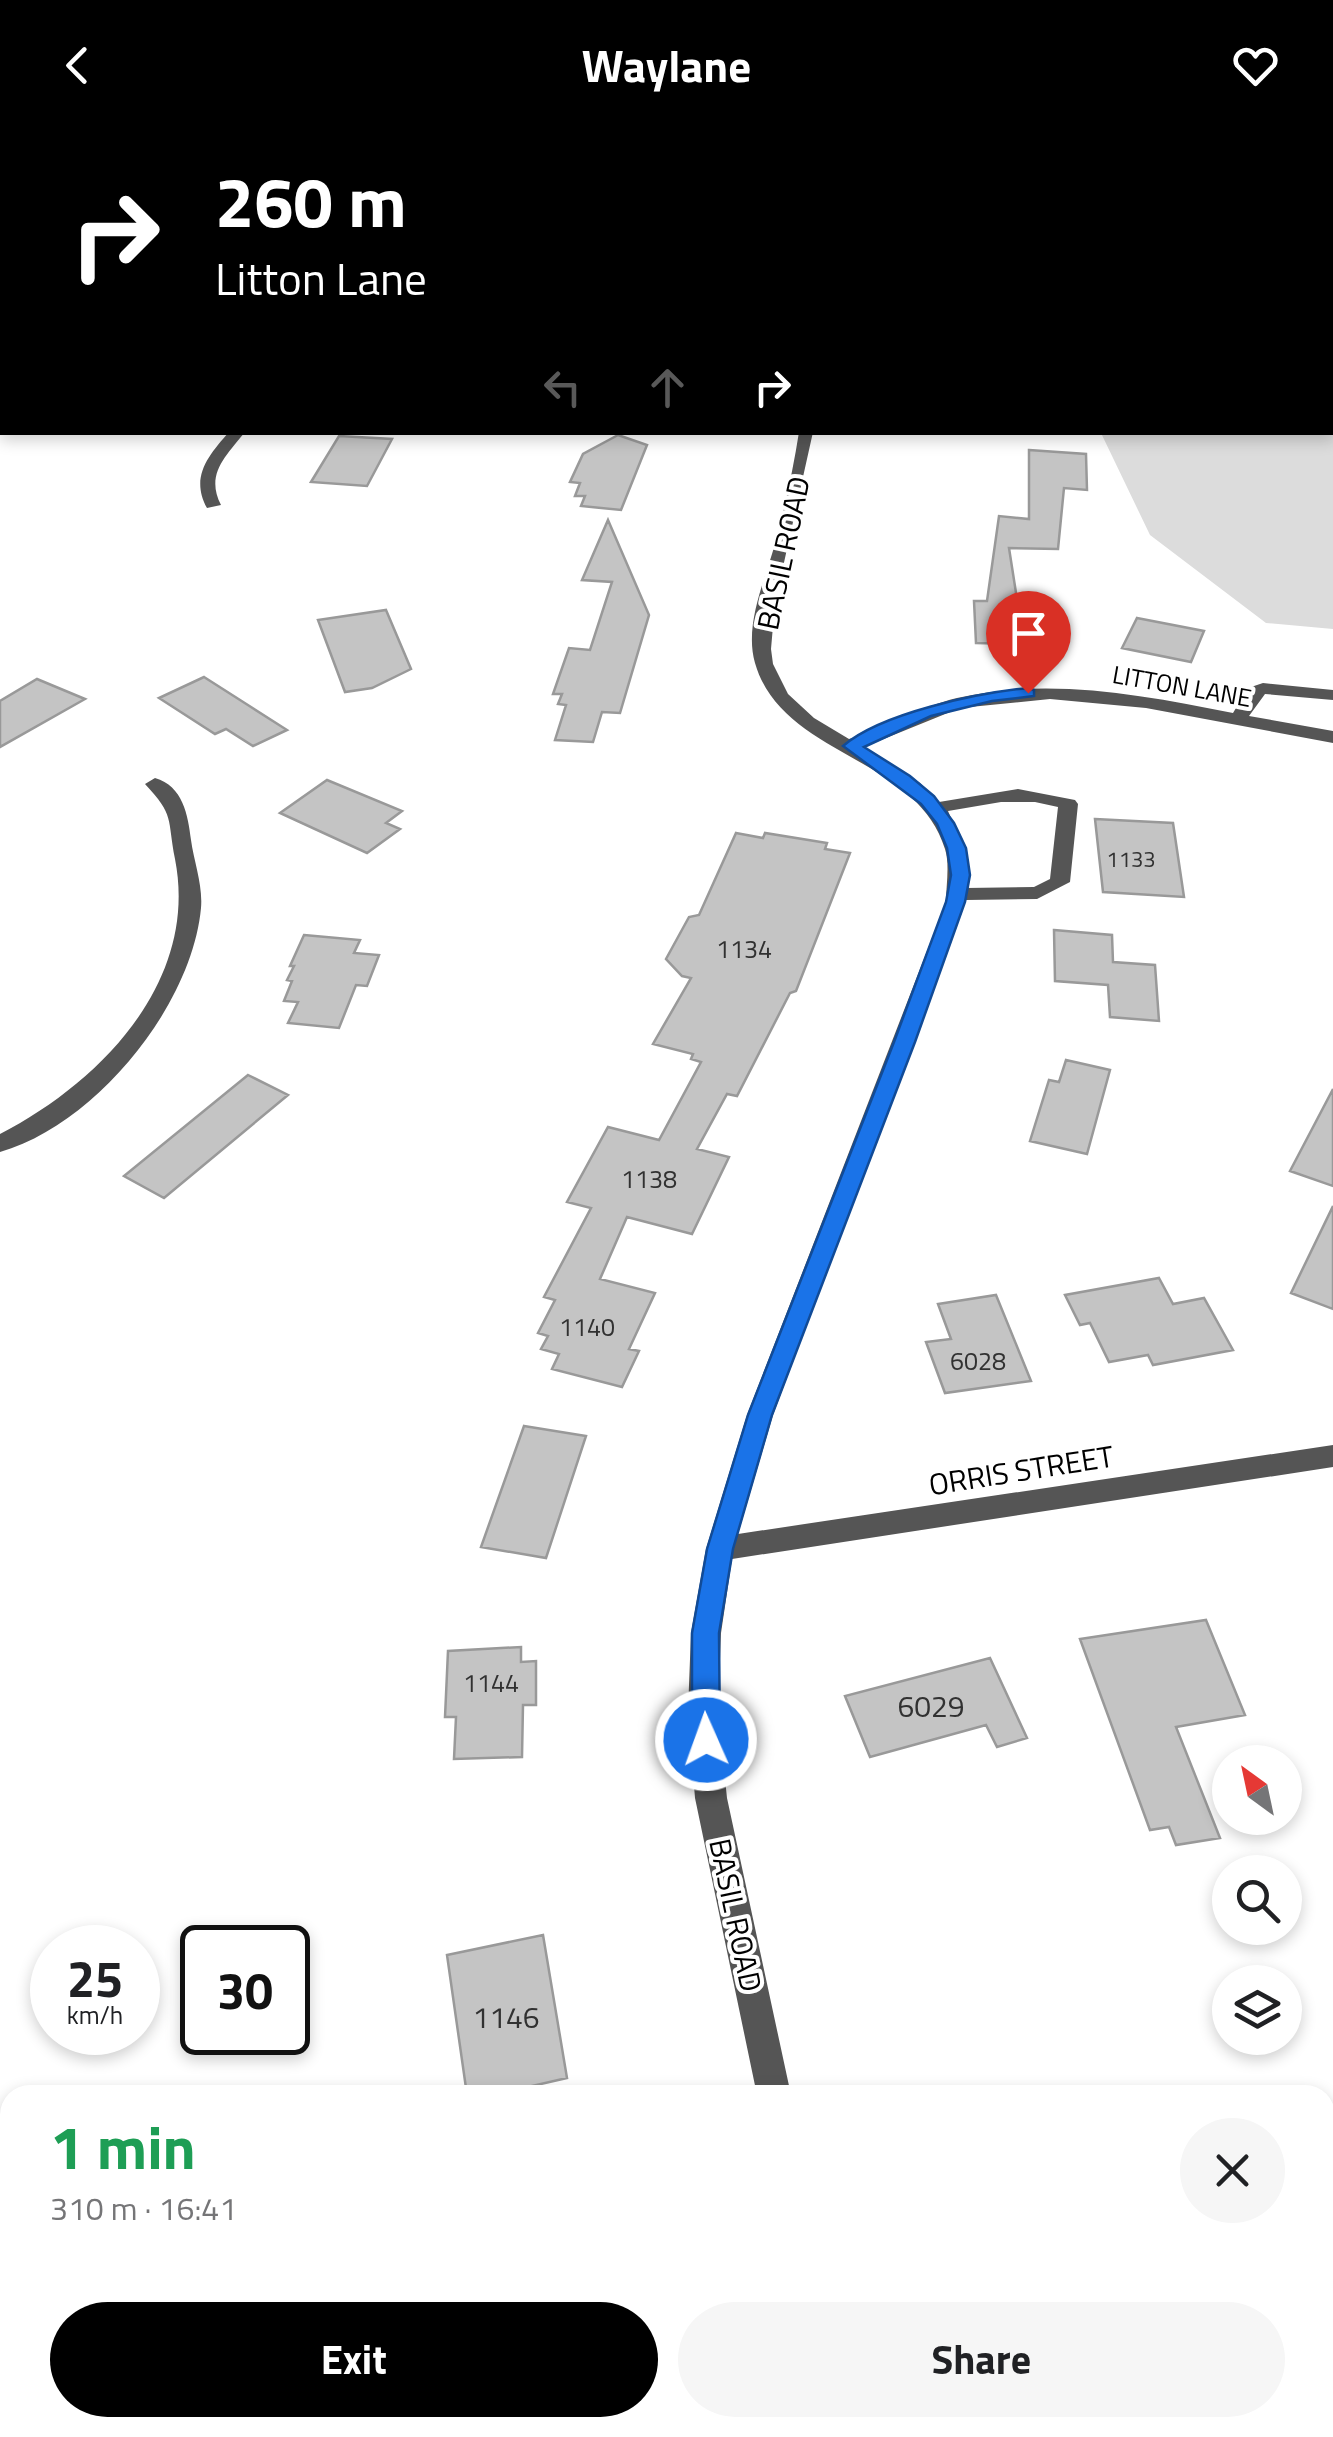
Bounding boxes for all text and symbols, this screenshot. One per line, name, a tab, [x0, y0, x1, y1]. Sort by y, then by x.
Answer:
text: Waylane	[582, 31, 751, 99]
icon: back	[50, 38, 105, 93]
icon: heart	[1228, 38, 1283, 93]
text: 260 m	[215, 148, 407, 254]
icon: right	[50, 170, 180, 300]
text: Litton Lane	[215, 244, 427, 312]
icon: left	[535, 360, 590, 415]
icon: ahead	[640, 360, 695, 415]
icon: right	[745, 360, 800, 415]
street label: BASIL ROAD	[744, 472, 822, 634]
pin	[986, 591, 1071, 694]
icon: arrive	[1001, 606, 1056, 661]
street label: LITTON LANE	[1110, 655, 1254, 717]
house number: 1133	[1106, 842, 1156, 876]
house number: 1134	[716, 930, 772, 968]
house number: 1138	[621, 1160, 677, 1198]
house number: 1140	[559, 1308, 615, 1346]
house number: 6028	[950, 1342, 1006, 1380]
street label: ORRIS STREET	[925, 1433, 1117, 1507]
house number: 1144	[463, 1664, 519, 1702]
house number: 6029	[897, 1683, 965, 1729]
position arrow	[654, 1688, 758, 1792]
north arrow	[1212, 1745, 1302, 1835]
map controls	[1212, 1745, 1302, 2055]
street label: BASIL ROAD	[697, 1834, 775, 1996]
button: search	[1212, 1855, 1302, 1945]
speed limit sign: 30	[180, 1925, 310, 2055]
text: 25	[67, 1940, 123, 2016]
button: layers	[1212, 1965, 1302, 2055]
house number: 1146	[472, 1994, 540, 2040]
text: km/h	[67, 1996, 123, 2034]
text: 1 min	[50, 2101, 196, 2192]
button: close	[1180, 2118, 1285, 2223]
text: 310 m · 16:41	[50, 2184, 237, 2232]
button: Exit	[50, 2302, 658, 2417]
button: Share	[678, 2302, 1285, 2417]

